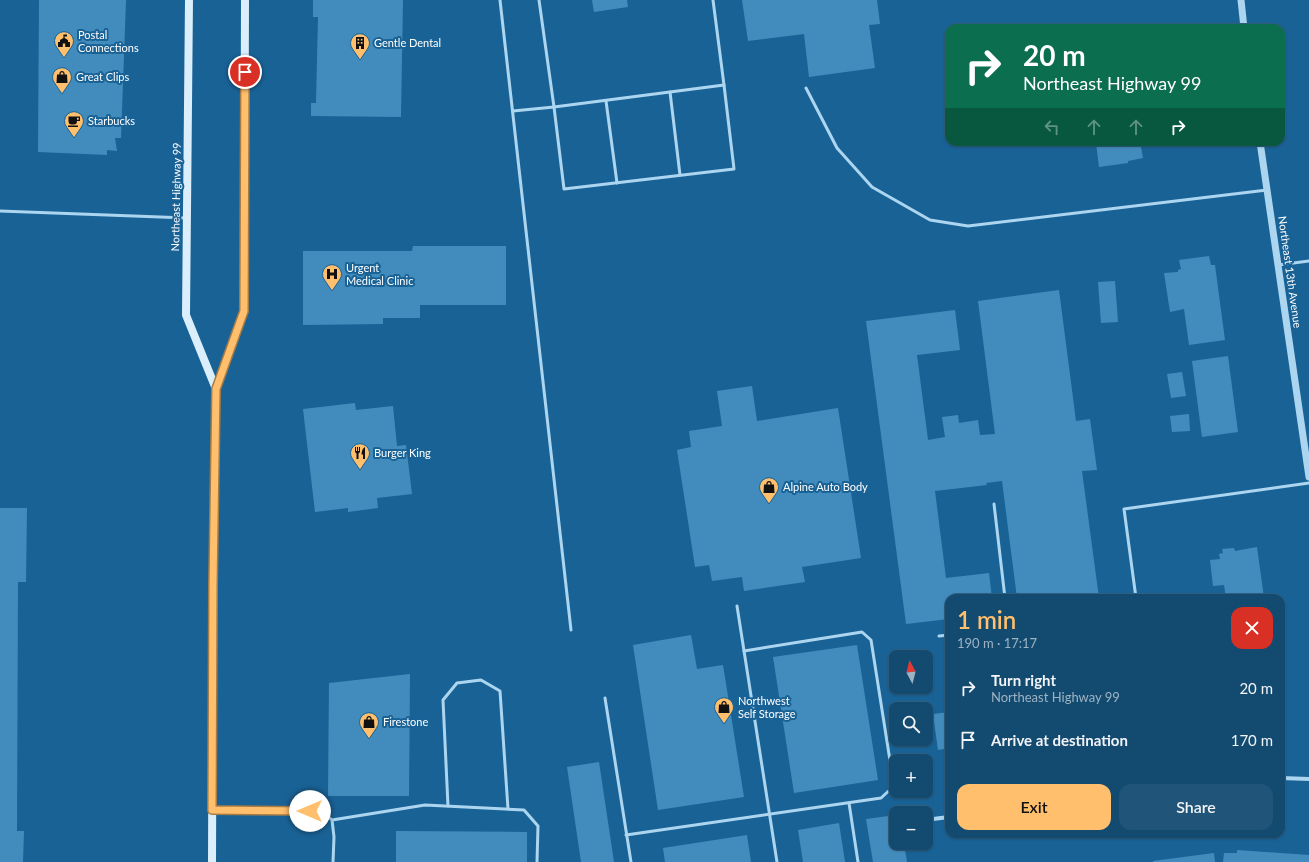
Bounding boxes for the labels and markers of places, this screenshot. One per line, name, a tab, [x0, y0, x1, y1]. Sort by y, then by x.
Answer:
place label: Postal Connections	[78, 28, 139, 54]
public building icon: Postal Connections	[53, 30, 75, 58]
building icon: Gentle Dental	[349, 32, 371, 60]
place label: Gentle Dental	[374, 36, 441, 49]
pin	[228, 55, 262, 89]
shop icon: Great Clips	[51, 66, 73, 94]
place label: Great Clips	[76, 70, 129, 83]
cafe icon: Starbucks	[63, 110, 85, 138]
place label: Starbucks	[88, 114, 135, 127]
place label: Urgent Medical Clinic	[346, 261, 413, 287]
hospital icon: Urgent Medical Clinic	[321, 263, 343, 291]
restaurant icon: Burger King	[349, 442, 371, 470]
place label: Burger King	[374, 446, 431, 459]
shop icon: Alpine Auto Body	[758, 476, 780, 504]
place label: Alpine Auto Body	[783, 480, 868, 493]
place label: Northwest Self Storage	[738, 694, 796, 720]
shop icon: Northwest Self Storage	[713, 696, 735, 724]
shop icon: Firestone	[358, 711, 380, 739]
place label: Firestone	[383, 715, 428, 728]

